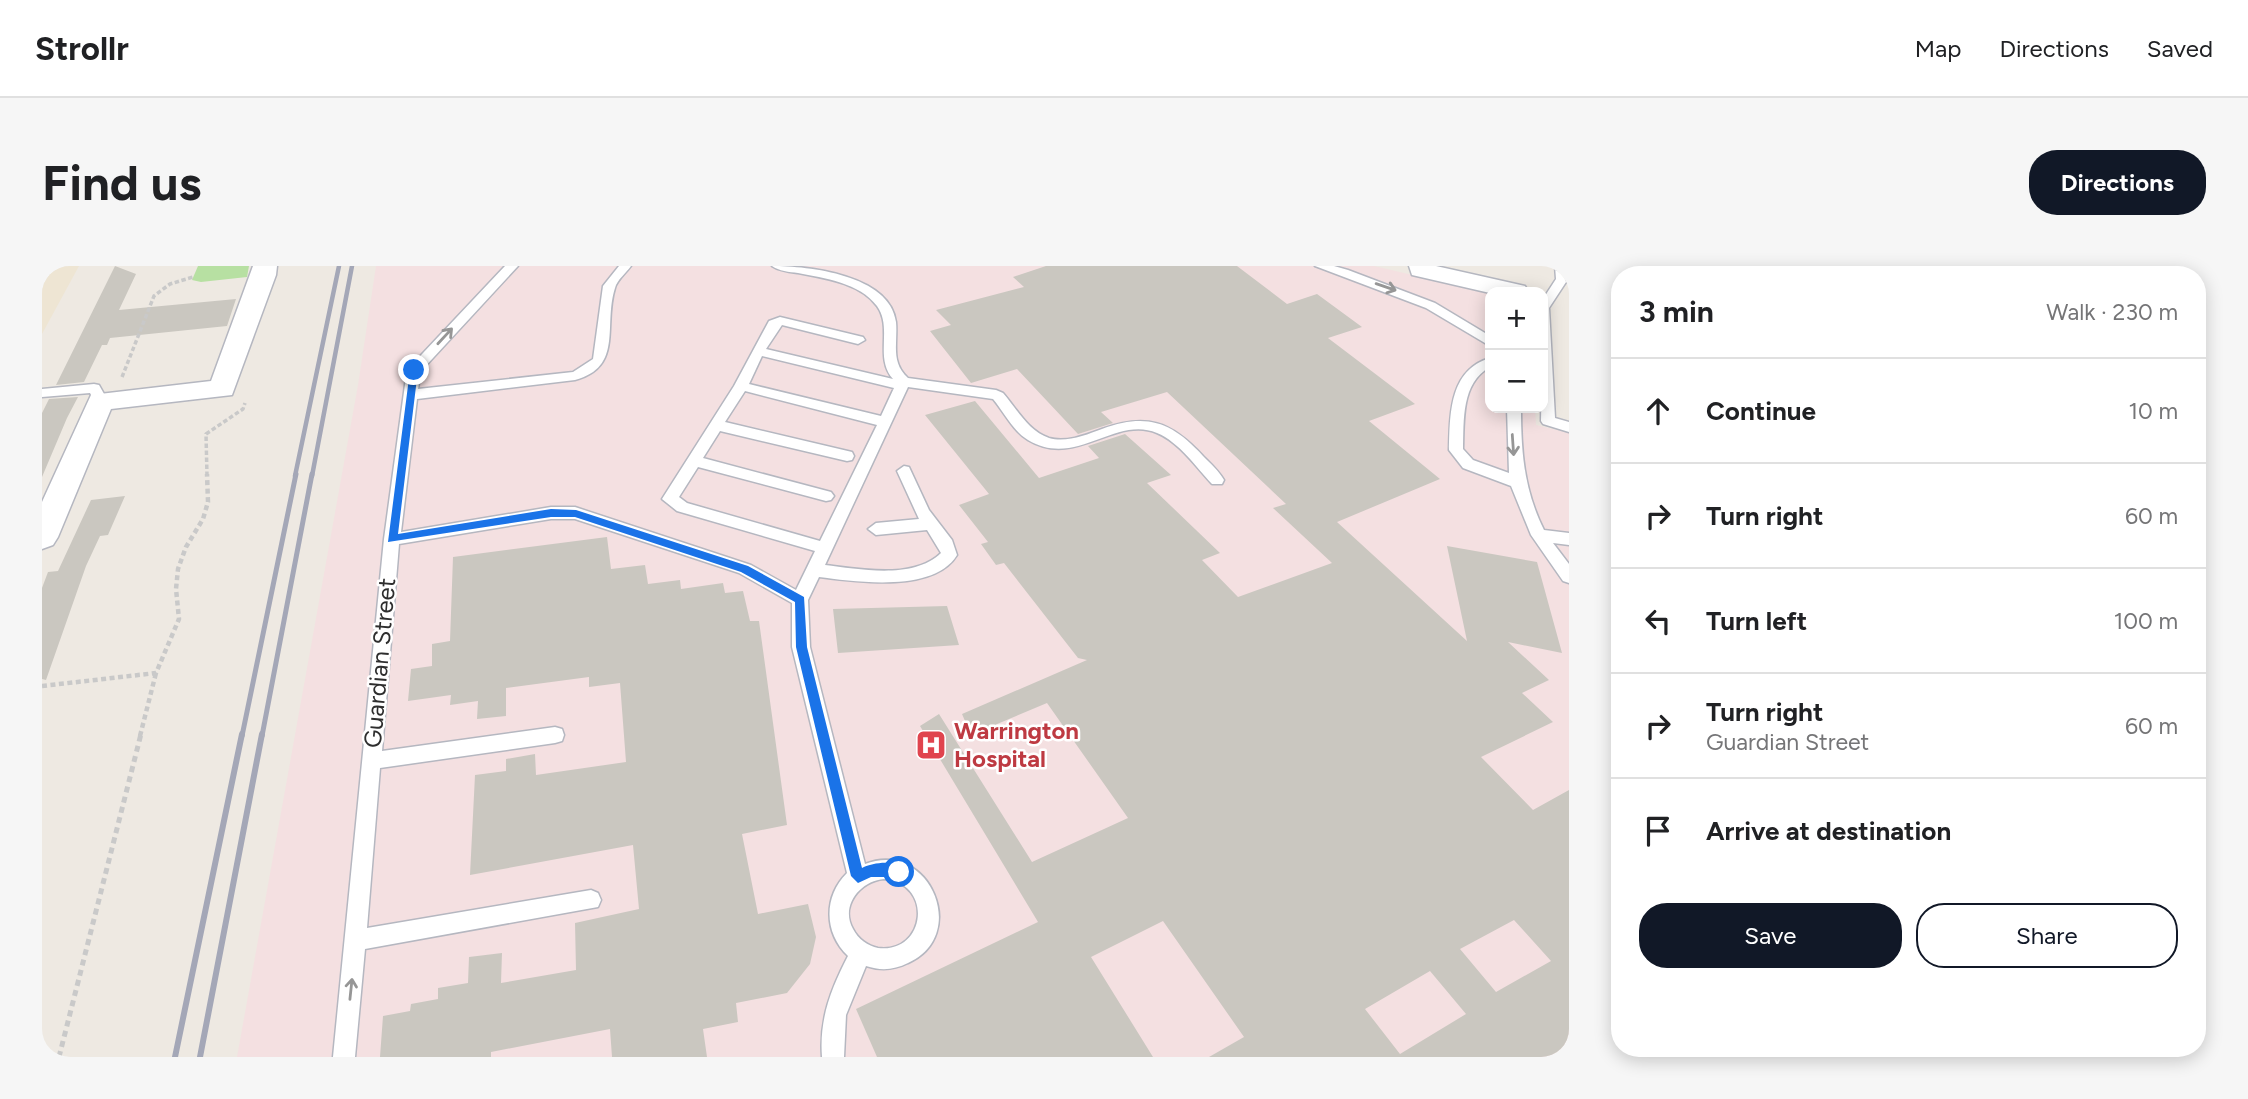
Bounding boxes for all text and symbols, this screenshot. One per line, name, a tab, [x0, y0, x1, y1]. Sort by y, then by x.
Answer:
text: Strollr	[35, 29, 129, 68]
text: Map	[1915, 34, 1961, 63]
text: Directions	[1999, 34, 2109, 63]
text: Saved	[2147, 34, 2213, 63]
button: Directions	[2029, 150, 2206, 215]
text: Find us	[42, 153, 201, 212]
one-way arrow	[1374, 282, 1396, 294]
map controls	[1485, 287, 1548, 413]
button: +	[1485, 287, 1548, 350]
text: 3 min	[1639, 293, 1714, 330]
text: Walk · 230 m	[2046, 298, 2178, 326]
one-way arrow	[437, 328, 454, 345]
button: −	[1485, 350, 1548, 413]
route end	[398, 354, 429, 385]
icon: ahead	[1639, 392, 1677, 430]
text: Continue	[1706, 395, 1816, 427]
text: 10 m	[2129, 397, 2178, 425]
one-way arrow	[1507, 433, 1520, 456]
icon: right	[1639, 497, 1677, 535]
text: Turn right	[1706, 500, 1823, 532]
text: 60 m	[2125, 502, 2178, 530]
street label: Guardian Street	[358, 577, 401, 749]
icon: left	[1639, 602, 1677, 640]
text: Turn left	[1706, 605, 1807, 637]
text: 100 m	[2114, 607, 2178, 635]
text: Turn right	[1706, 696, 1823, 728]
icon: right	[1639, 707, 1677, 745]
text: 60 m	[2125, 712, 2178, 740]
place label: Warrington Hospital	[954, 716, 1079, 773]
hospital icon: Warrington Hospital	[914, 728, 948, 762]
text: Guardian Street	[1706, 728, 1869, 756]
icon: arrive	[1639, 812, 1677, 850]
text: Arrive at destination	[1706, 815, 1951, 847]
route start	[883, 856, 914, 887]
button: Save	[1639, 903, 1902, 968]
button: Share	[1916, 903, 2178, 968]
one-way arrow	[345, 978, 358, 1001]

